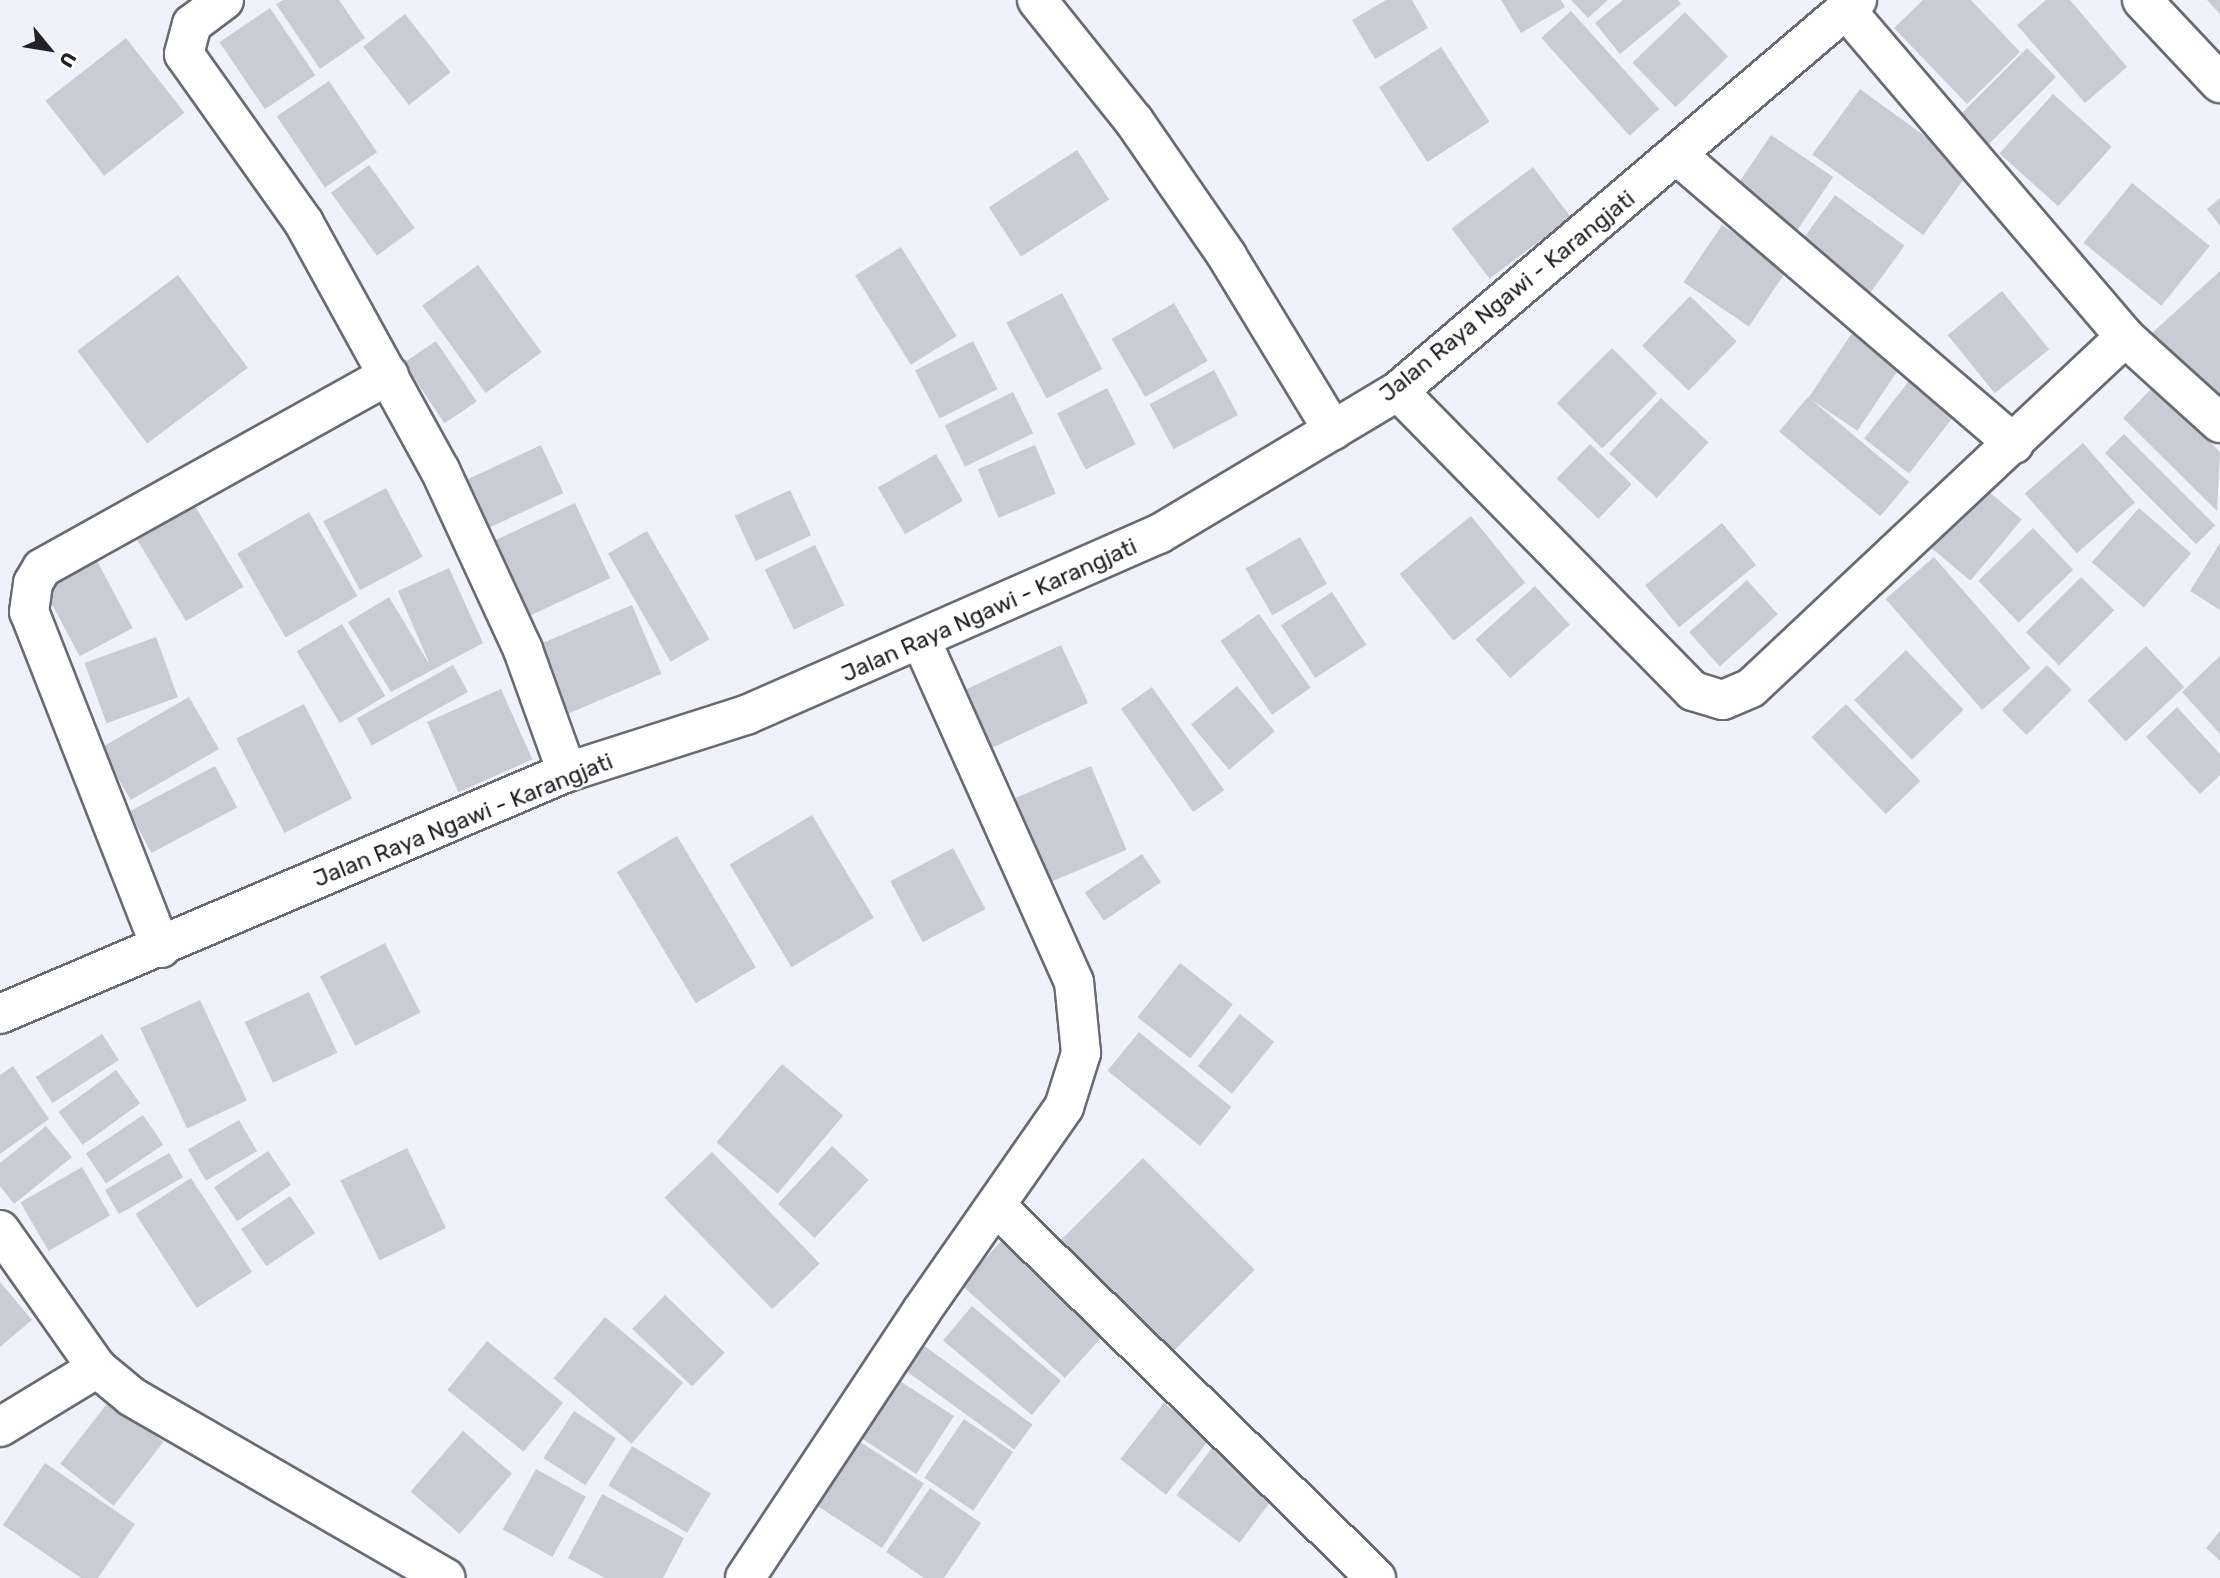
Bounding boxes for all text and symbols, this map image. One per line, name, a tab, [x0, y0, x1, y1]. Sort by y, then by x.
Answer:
north arrow	[14, 14, 84, 84]
text: U	[54, 48, 81, 71]
street label: Jalan Raya Ngawi - Karangjati	[1374, 185, 1640, 407]
street label: Jalan Raya Ngawi - Karangjati	[837, 532, 1141, 688]
street label: Jalan Raya Ngawi - Karangjati	[309, 747, 617, 893]

